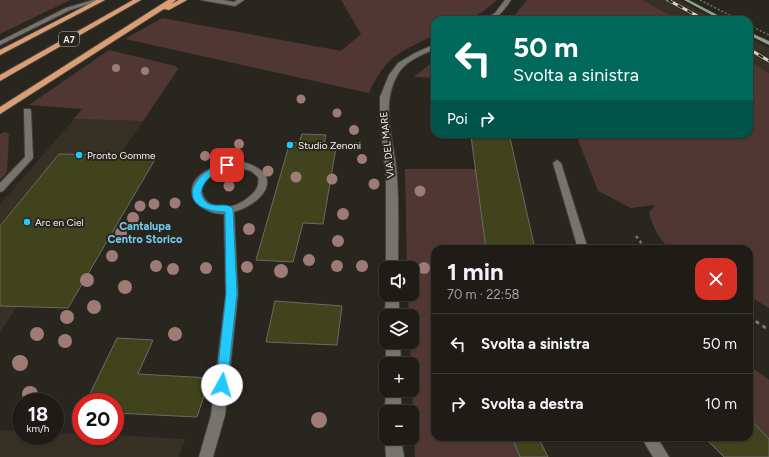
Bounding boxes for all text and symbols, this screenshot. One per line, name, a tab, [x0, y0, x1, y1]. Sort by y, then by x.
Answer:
text: 50 m	[513, 30, 579, 64]
road number: A7	[59, 32, 79, 46]
icon: left	[447, 32, 499, 84]
text: Svolta a sinistra	[513, 64, 639, 86]
icon: right	[476, 108, 498, 130]
text: Poi	[447, 110, 468, 128]
street label: VIA DEL MARE	[377, 111, 397, 179]
place label: Studio Zenoni	[298, 139, 361, 152]
marker: Studio Zenoni	[285, 140, 295, 150]
pin	[210, 148, 244, 182]
place label: Pronto Gomme	[87, 149, 156, 162]
marker: Pronto Gomme	[74, 150, 84, 160]
icon: arrive	[216, 154, 238, 176]
place label: Arc en Ciel	[35, 216, 84, 229]
marker: Arc en Ciel	[22, 217, 32, 227]
district label: Cantalupa Centro Storico	[108, 220, 183, 246]
text: 1 min	[447, 257, 504, 286]
button: close	[695, 258, 737, 300]
map controls	[379, 261, 419, 445]
button: sound	[379, 261, 419, 301]
text: 70 m · 22:58	[447, 287, 520, 302]
button: layers	[379, 309, 419, 349]
icon: left	[447, 333, 469, 355]
text: Svolta a sinistra	[481, 335, 590, 353]
text: 50 m	[702, 335, 737, 353]
button: +	[379, 357, 419, 397]
position arrow	[201, 364, 243, 406]
speed limit sign: 20	[72, 393, 124, 445]
icon: right	[447, 393, 469, 415]
text: Svolta a destra	[481, 395, 584, 413]
text: 10 m	[705, 395, 737, 413]
text: 18	[28, 402, 48, 426]
button: −	[379, 405, 419, 445]
text: km/h	[27, 422, 49, 435]

